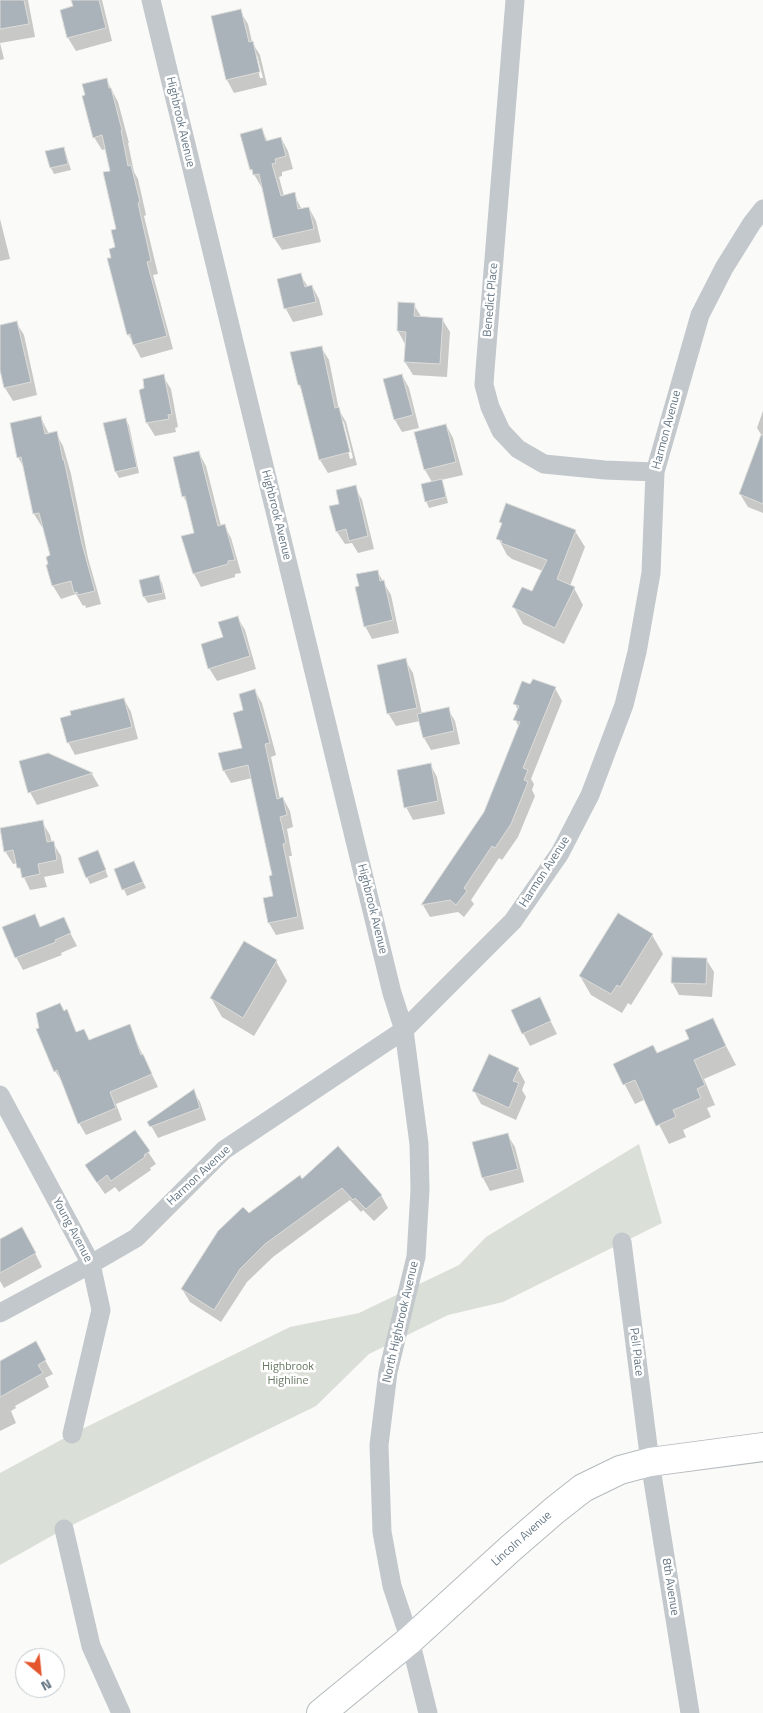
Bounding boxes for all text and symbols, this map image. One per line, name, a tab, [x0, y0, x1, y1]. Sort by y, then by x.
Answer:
street label: Highbrook Avenue	[163, 75, 197, 169]
street label: Benedict Place	[481, 262, 501, 338]
street label: Harmon Avenue	[650, 389, 684, 471]
street label: Highbrook Avenue	[258, 468, 294, 562]
street label: Harmon Avenue	[517, 834, 573, 910]
street label: Highbrook Avenue	[354, 862, 390, 956]
street label: Harmon Avenue	[164, 1143, 234, 1209]
street label: Young Avenue	[49, 1195, 95, 1265]
street label: North Highbrook Avenue	[380, 1260, 422, 1384]
street label: Pell Place	[626, 1327, 646, 1377]
park label: Highbrook Highline	[262, 1360, 314, 1388]
street label: Lincoln Avenue	[489, 1508, 555, 1570]
street label: 8th Avenue	[658, 1557, 682, 1617]
north arrow	[15, 1648, 65, 1698]
text: N	[38, 1674, 56, 1697]

